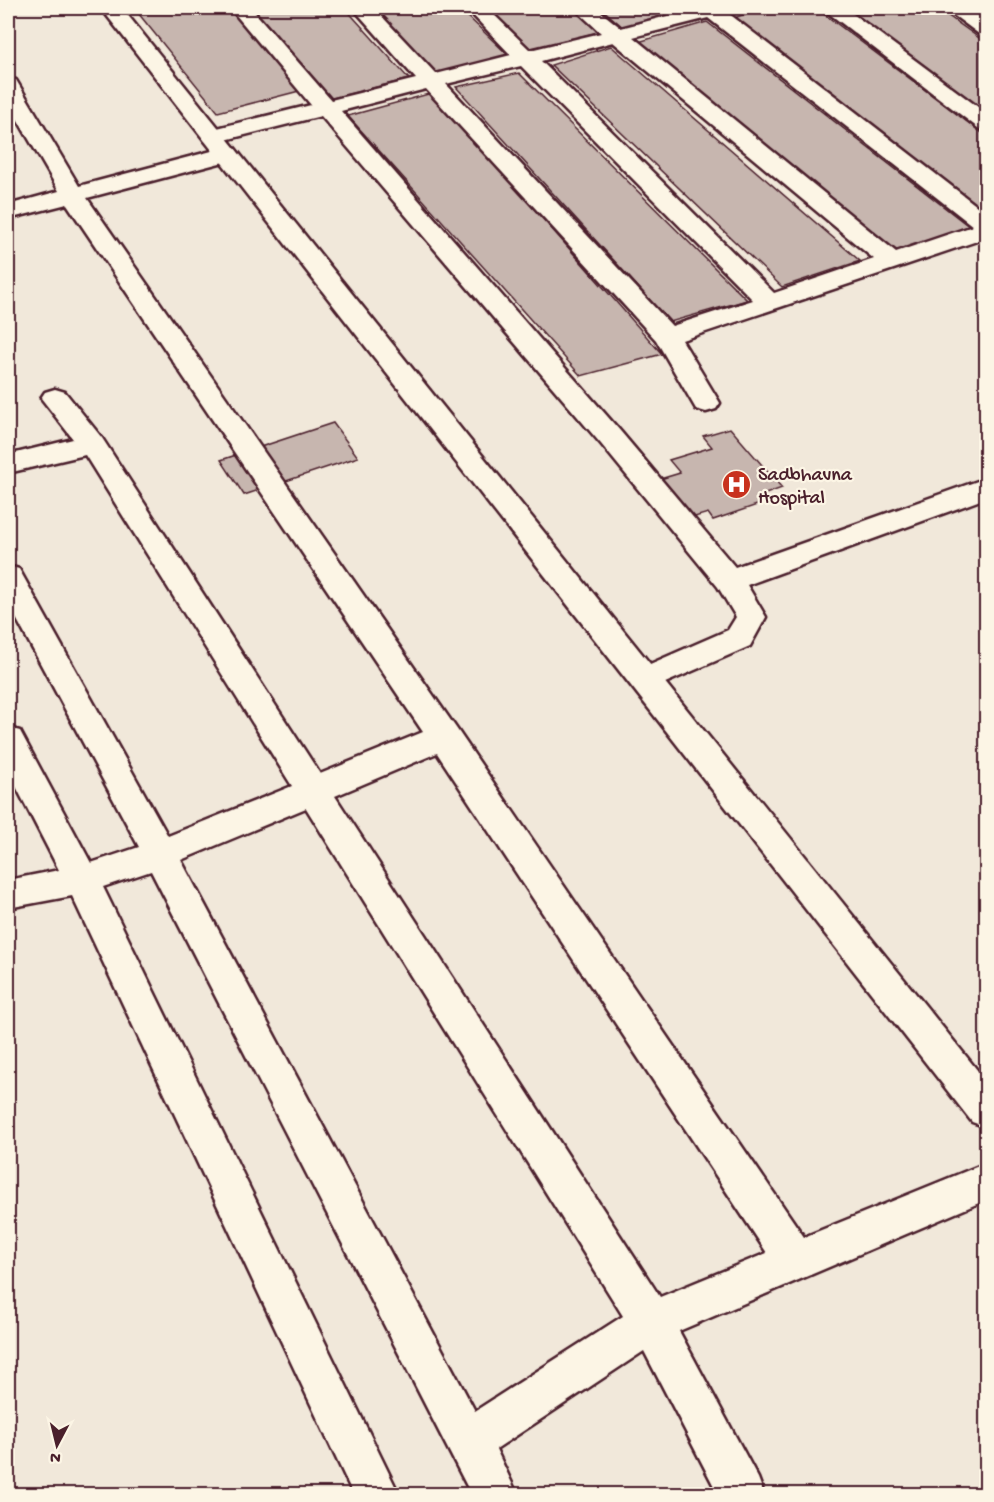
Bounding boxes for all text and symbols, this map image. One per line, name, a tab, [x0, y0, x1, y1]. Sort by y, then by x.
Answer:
place label: Sadbhavna Hospital	[758, 465, 853, 511]
hospital icon: Sadbhavna Hospital	[721, 469, 753, 501]
north arrow	[27, 1415, 87, 1475]
text: N	[49, 1446, 62, 1466]

